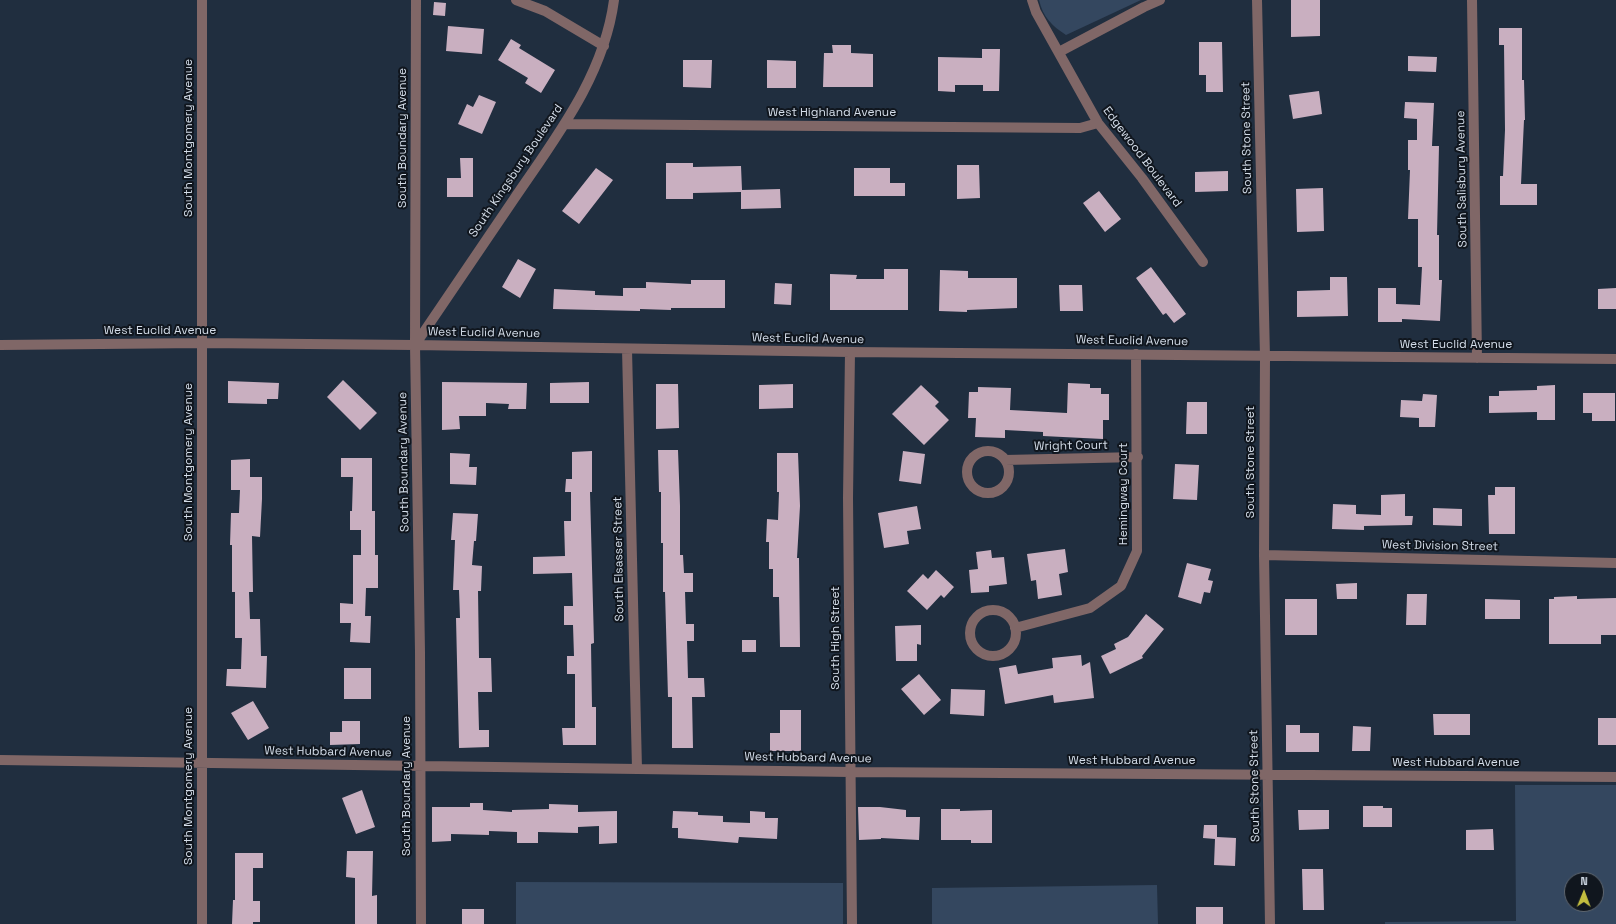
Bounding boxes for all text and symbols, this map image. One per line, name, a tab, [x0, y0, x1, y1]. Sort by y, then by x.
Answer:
street label: South Montgomery Avenue	[182, 59, 196, 217]
street label: South Boundary Avenue	[396, 68, 410, 208]
street label: South Stone Street	[1239, 82, 1255, 194]
street label: South Kingsbury Boulevard	[466, 102, 566, 240]
street label: Edgewood Boulevard	[1100, 104, 1184, 210]
street label: West Highland Avenue	[768, 106, 896, 120]
street label: South Salisbury Avenue	[1454, 110, 1470, 248]
street label: West Euclid Avenue	[104, 324, 216, 338]
street label: West Euclid Avenue	[428, 325, 540, 341]
street label: West Euclid Avenue	[752, 331, 864, 347]
street label: West Euclid Avenue	[1076, 333, 1188, 349]
street label: West Euclid Avenue	[1400, 338, 1512, 352]
street label: South Montgomery Avenue	[182, 383, 196, 541]
street label: South Boundary Avenue	[396, 392, 412, 532]
street label: South Stone Street	[1244, 406, 1258, 518]
street label: Wright Court	[1034, 438, 1108, 454]
street label: Hemingway Court	[1117, 443, 1131, 545]
street label: South Elsasser Street	[611, 496, 627, 622]
street label: West Division Street	[1382, 538, 1498, 554]
street label: South High Street	[829, 586, 843, 690]
street label: South Montgomery Avenue	[182, 707, 196, 865]
street label: South Boundary Avenue	[400, 716, 414, 856]
street label: South Stone Street	[1247, 730, 1263, 842]
street label: West Hubbard Avenue	[264, 744, 392, 760]
street label: West Hubbard Avenue	[744, 750, 872, 766]
street label: West Hubbard Avenue	[1068, 754, 1196, 768]
street label: West Hubbard Avenue	[1392, 756, 1520, 770]
north arrow	[1564, 872, 1604, 912]
text: N	[1580, 874, 1588, 888]

